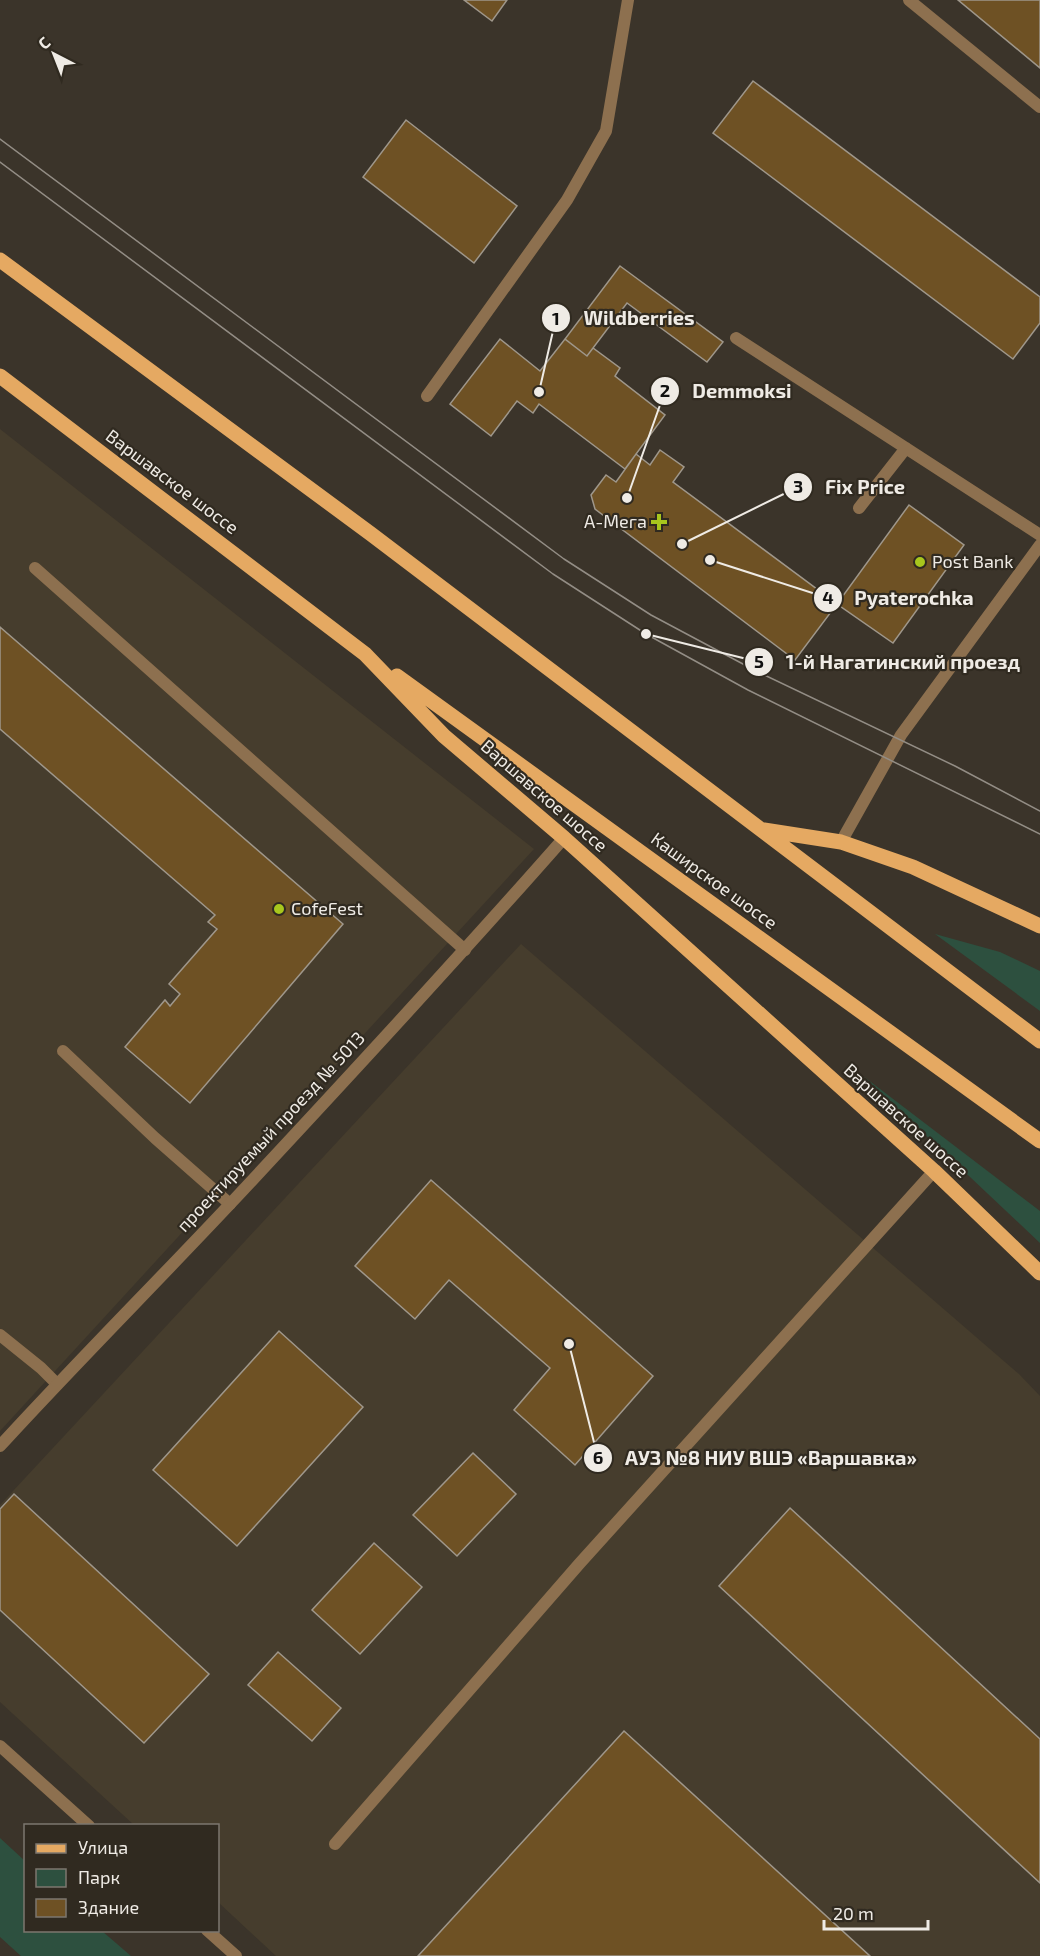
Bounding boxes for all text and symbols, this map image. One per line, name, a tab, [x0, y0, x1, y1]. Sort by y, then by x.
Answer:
north arrow	[24, 24, 84, 84]
text: С	[34, 32, 53, 53]
callout: Wildberries	[541, 299, 706, 337]
text: Wildberries	[583, 305, 695, 329]
text: 1	[552, 307, 560, 329]
callout: Demmoksi	[650, 372, 804, 410]
text: Demmoksi	[692, 378, 792, 402]
text: 2	[660, 379, 670, 401]
street label: Варшавское шоссе	[102, 424, 243, 538]
callout: Fix Price	[783, 468, 917, 506]
text: Fix Price	[825, 474, 905, 498]
text: 3	[793, 475, 803, 497]
place label: А-Мега	[584, 510, 647, 532]
marker: А-Мега	[652, 515, 666, 529]
place label: Post Bank	[932, 550, 1013, 572]
marker: Post Bank	[913, 555, 927, 569]
callout: Pyaterochka	[813, 579, 986, 617]
text: Pyaterochka	[854, 585, 974, 610]
text: 4	[822, 586, 834, 608]
callout: 1-й Нагатинский проезд	[744, 643, 1032, 681]
text: 1-й Нагатинский проезд	[786, 649, 1021, 673]
text: 5	[754, 650, 764, 672]
street label: Варшавское шоссе	[477, 734, 612, 856]
street label: Каширское шоссе	[647, 827, 782, 933]
place label: CofeFest	[291, 897, 363, 919]
marker: CofeFest	[272, 902, 286, 916]
street label: проектируемый проезд № 5013	[172, 1027, 369, 1236]
street label: Варшавское шоссе	[840, 1058, 974, 1182]
callout: АУЗ №8 НИУ ВШЭ «Варшавка»	[583, 1439, 928, 1477]
text: АУЗ №8 НИУ ВШЭ «Варшавка»	[625, 1445, 917, 1469]
text: 6	[593, 1446, 603, 1468]
legend	[24, 1824, 219, 1932]
text: Улица	[78, 1836, 128, 1858]
text: Парк	[78, 1866, 120, 1888]
scale bar	[824, 1893, 928, 1931]
text: Здание	[78, 1896, 139, 1918]
text: 20 m	[833, 1902, 874, 1924]

